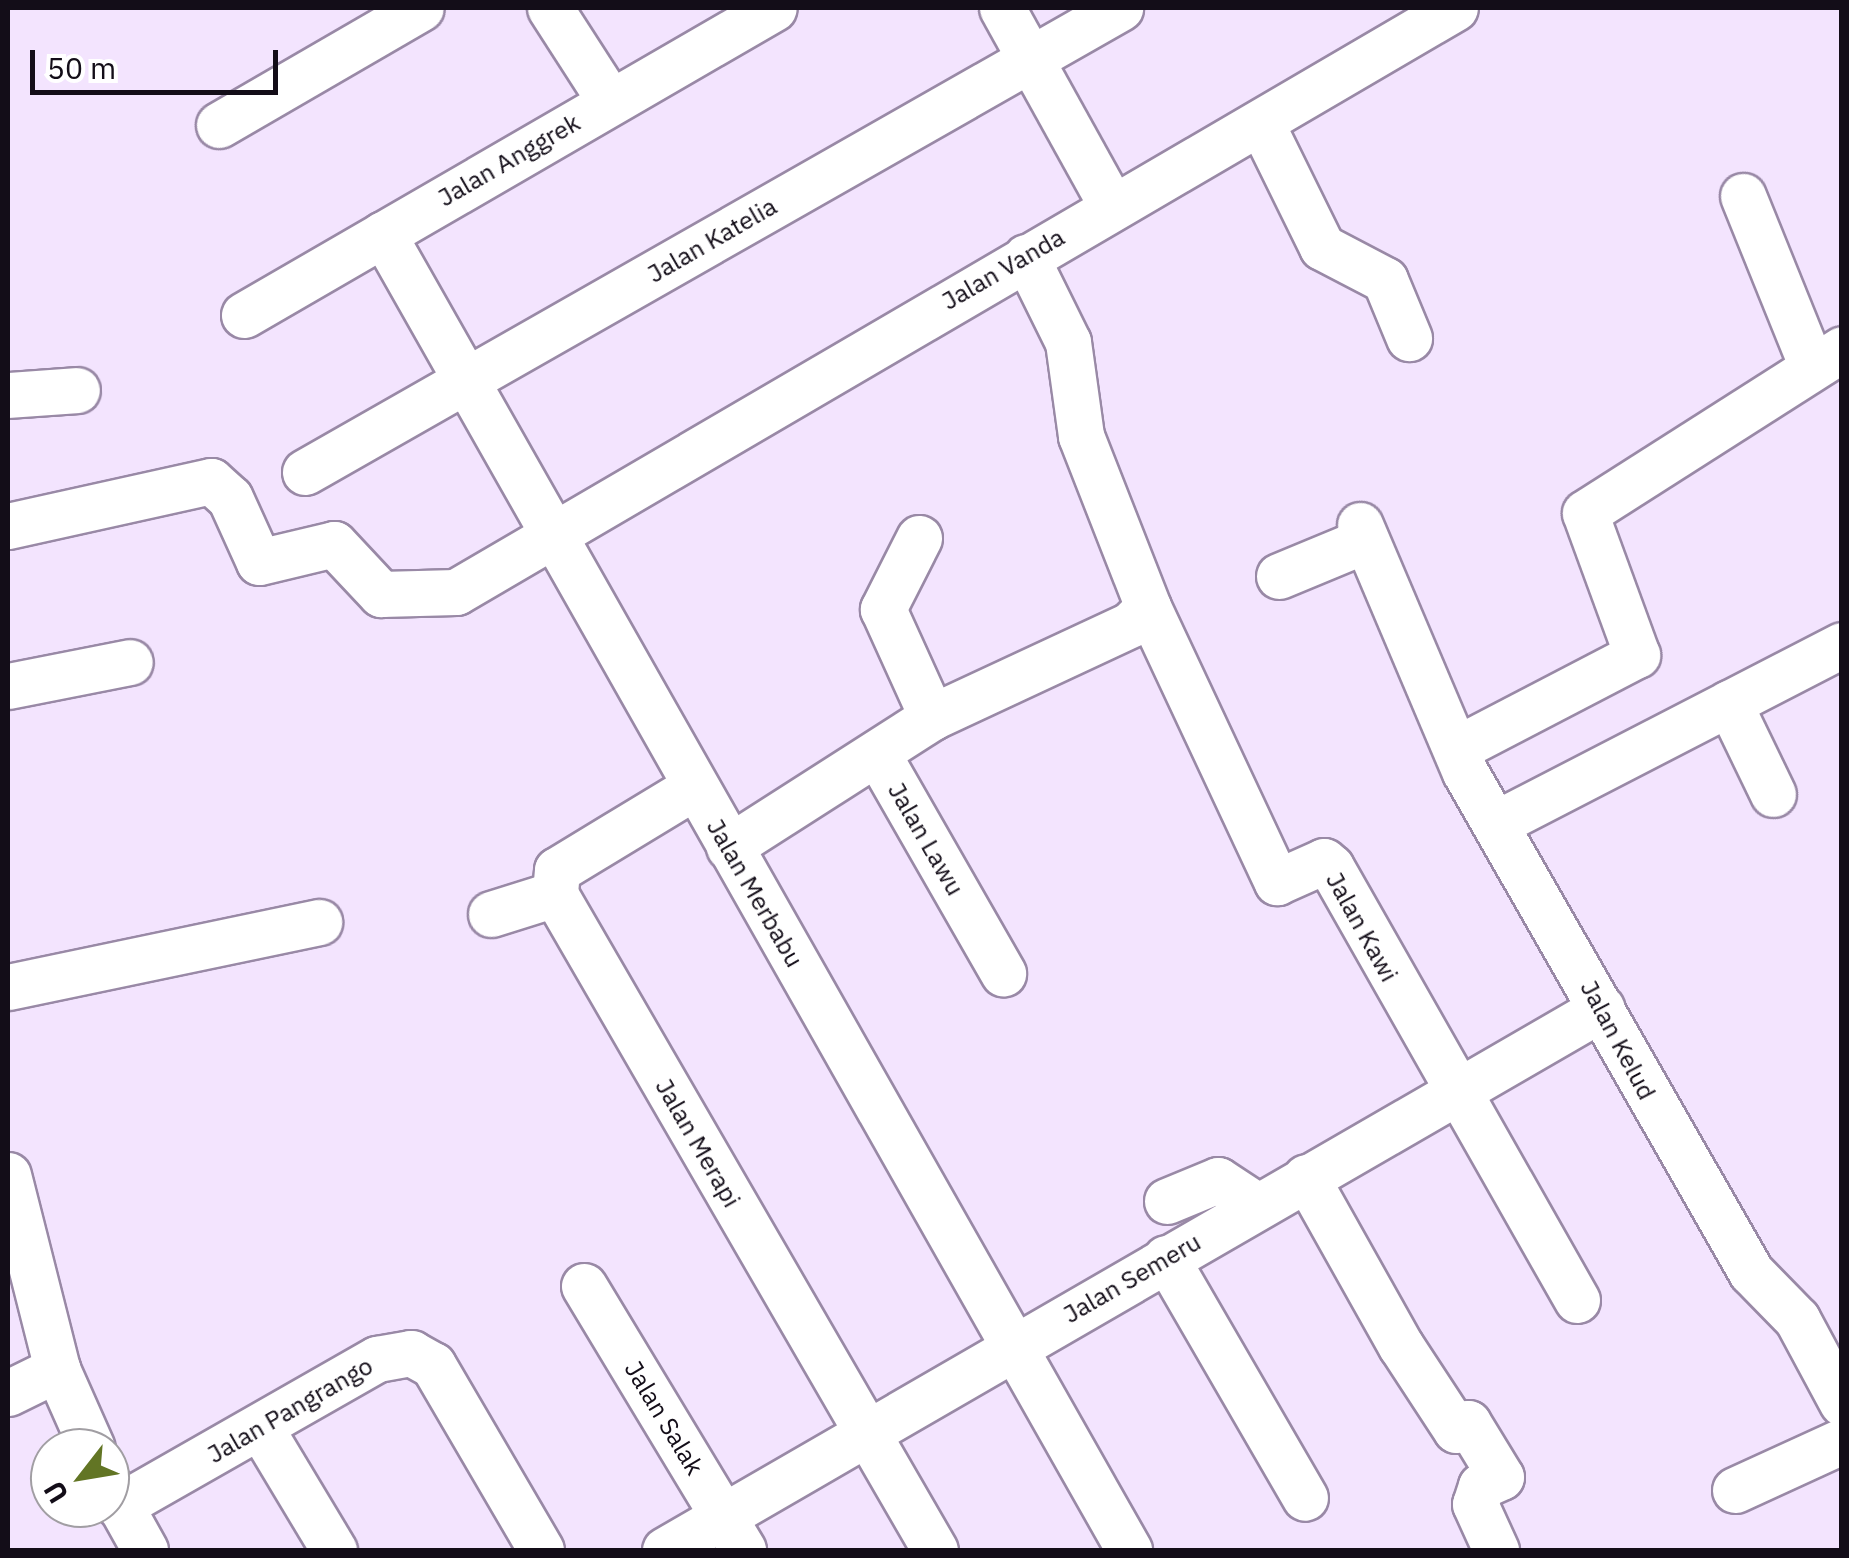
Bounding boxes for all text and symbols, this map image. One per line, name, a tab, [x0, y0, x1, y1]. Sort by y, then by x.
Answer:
scale bar	[35, 30, 282, 92]
text: 50 m	[47, 48, 116, 87]
street label: Jalan Anggrek	[433, 107, 585, 213]
street label: Jalan Katelia	[642, 191, 782, 289]
street label: Jalan Vanda	[937, 222, 1069, 316]
street label: Jalan Lawu	[882, 777, 970, 901]
street label: Jalan Merbabu	[700, 814, 810, 972]
street label: Jalan Kawi	[1320, 867, 1404, 987]
street label: Jalan Kelud	[1574, 975, 1662, 1105]
street label: Jalan Merapi	[649, 1073, 747, 1213]
street label: Jalan Semeru	[1058, 1227, 1206, 1329]
street label: Jalan Pangrango	[202, 1351, 378, 1469]
street label: Jalan Salak	[618, 1356, 710, 1480]
north arrow	[30, 1428, 130, 1528]
text: U	[35, 1475, 76, 1511]

